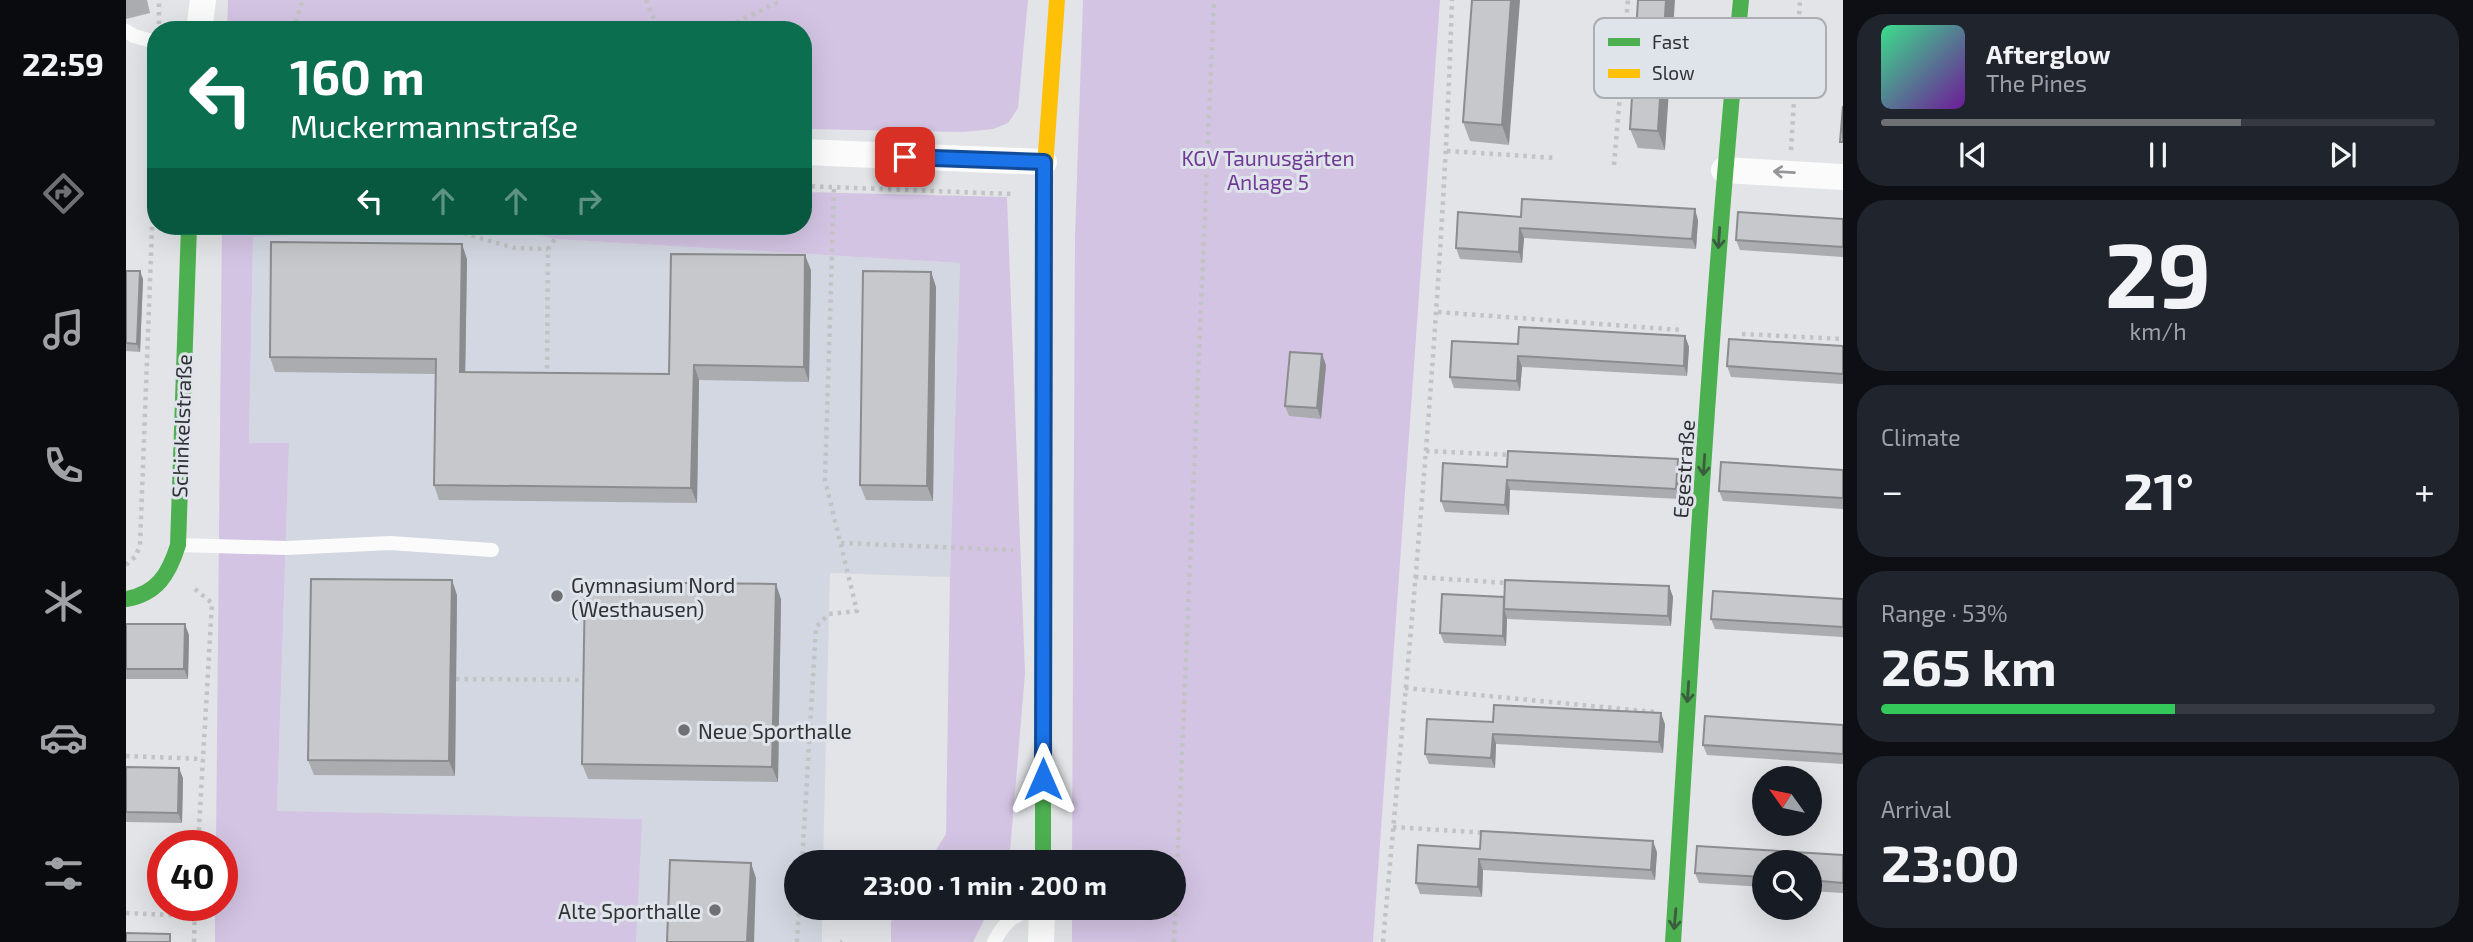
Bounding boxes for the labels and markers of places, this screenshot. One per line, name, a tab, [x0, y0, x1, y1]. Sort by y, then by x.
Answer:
pin	[875, 127, 935, 187]
place label: Gymnasium Nord (Westhausen)	[571, 572, 735, 621]
marker: Gymnasium Nord (Westhausen)	[549, 588, 565, 604]
place label: Neue Sporthalle	[698, 718, 852, 743]
marker: Neue Sporthalle	[676, 722, 692, 738]
place label: Alte Sporthalle	[558, 898, 701, 923]
marker: Alte Sporthalle	[707, 902, 723, 918]

